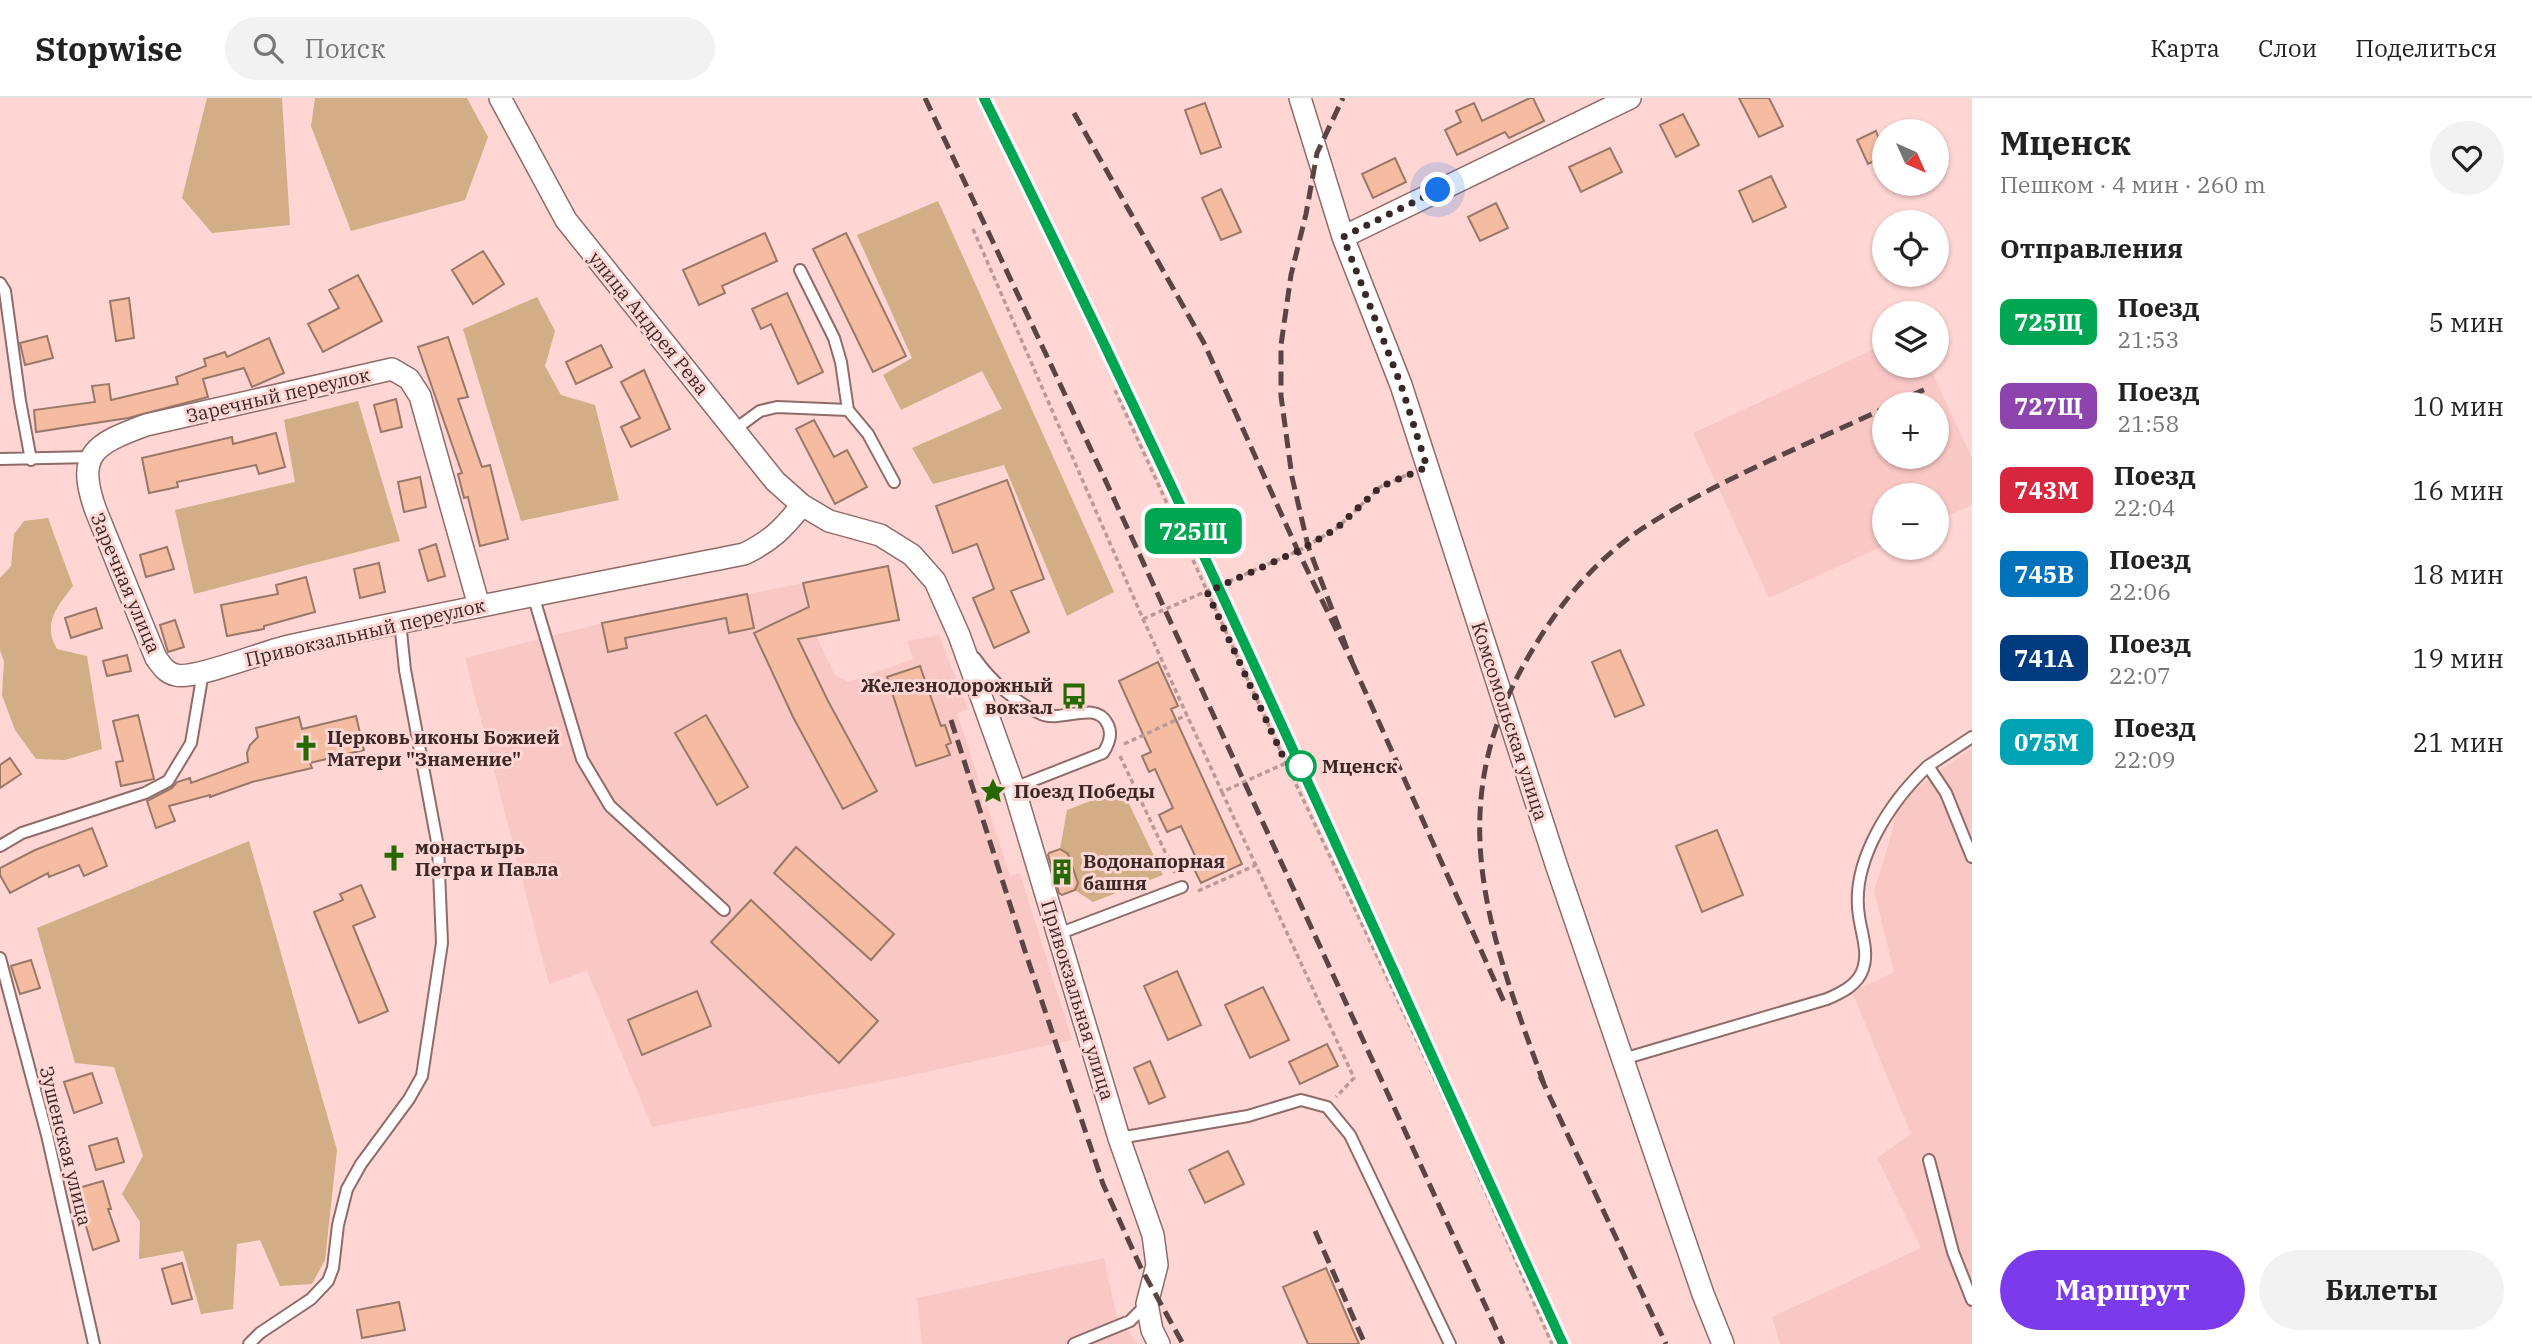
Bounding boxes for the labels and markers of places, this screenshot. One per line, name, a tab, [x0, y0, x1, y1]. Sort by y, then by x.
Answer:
place label: Железнодорожный вокзал	[861, 673, 1053, 719]
bus stop icon: Железнодорожный вокзал	[1059, 681, 1089, 711]
place label: Церковь иконы Божией Матери "Знамение"	[327, 725, 560, 771]
church icon: Церковь иконы Божией Матери "Знамение"	[291, 733, 321, 763]
marker: Мценск	[1286, 751, 1316, 781]
place label: Мценск	[1322, 754, 1398, 778]
place icon: Поезд Победы	[978, 776, 1008, 806]
place label: Поезд Победы	[1014, 779, 1155, 803]
place label: монастырь Петра и Павла	[415, 835, 559, 881]
church icon: монастырь Петра и Павла	[379, 843, 409, 873]
place label: Водонапорная башня	[1083, 849, 1225, 895]
building icon: Водонапорная башня	[1047, 857, 1077, 887]

